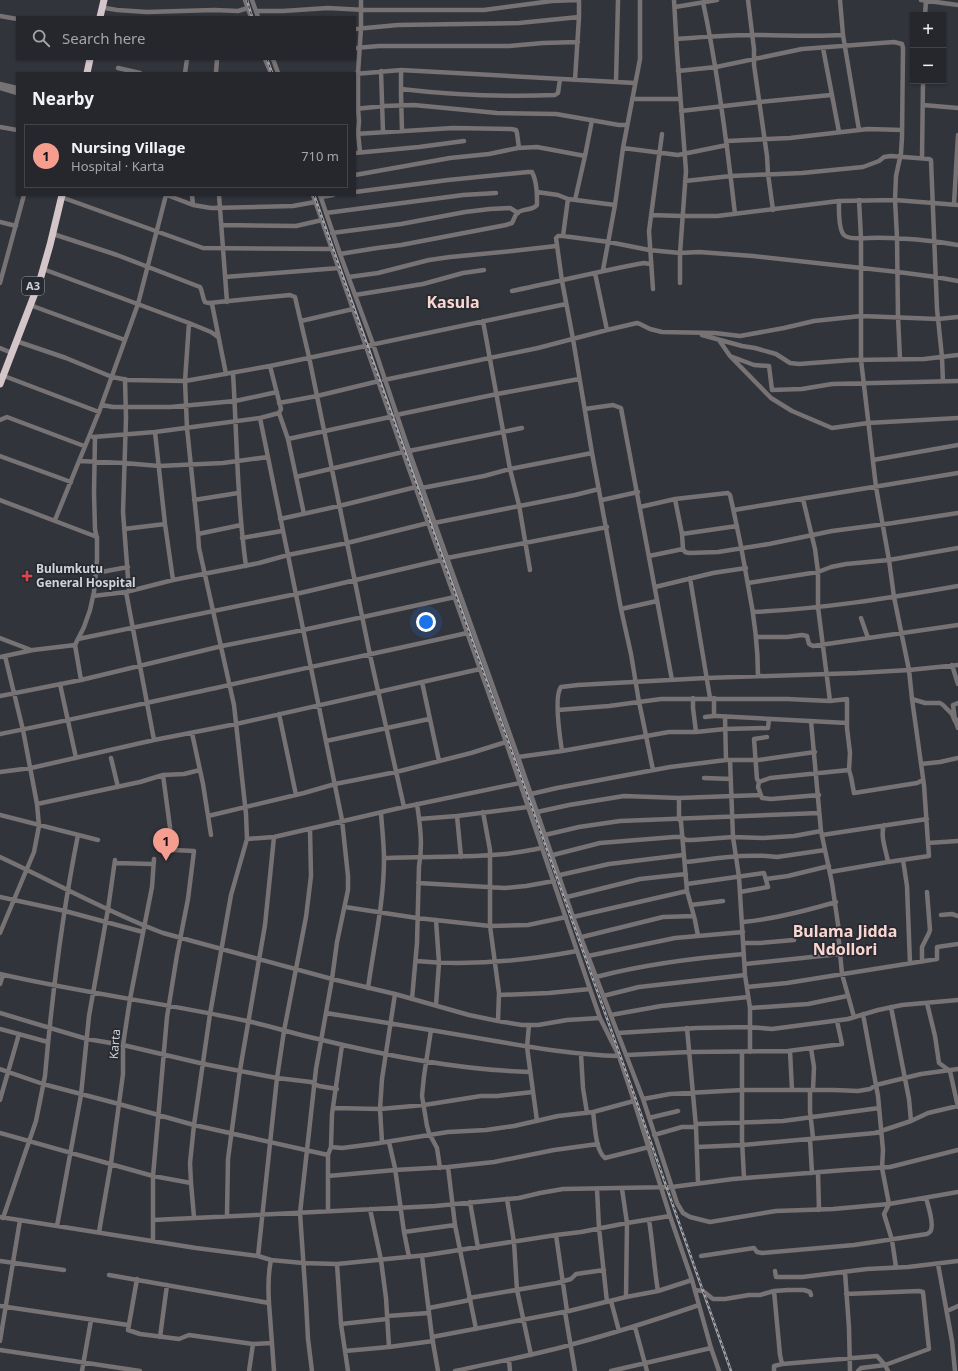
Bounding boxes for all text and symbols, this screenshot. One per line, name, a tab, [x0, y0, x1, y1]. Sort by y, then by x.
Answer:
map controls	[910, 12, 946, 84]
button: +	[910, 12, 946, 48]
search box	[16, 16, 356, 60]
icon: search	[30, 27, 52, 49]
text: Search here	[62, 28, 145, 48]
button: −	[910, 48, 946, 84]
text: Nearby	[32, 87, 94, 110]
text: Nursing Village	[71, 137, 185, 157]
text: 1	[42, 147, 50, 165]
text: 710 m	[301, 147, 339, 165]
text: Hospital · Karta	[71, 157, 164, 175]
road number: A3	[22, 277, 44, 295]
district label: Kasula	[427, 291, 480, 313]
place label: Bulumkutu General Hospital	[36, 560, 136, 591]
marker: Bulumkutu General Hospital	[21, 570, 33, 582]
your location	[416, 612, 436, 632]
pin: 1	[153, 828, 179, 861]
district label: Bulama Jidda Ndollori	[793, 920, 897, 960]
street label: Karta	[105, 1028, 124, 1060]

